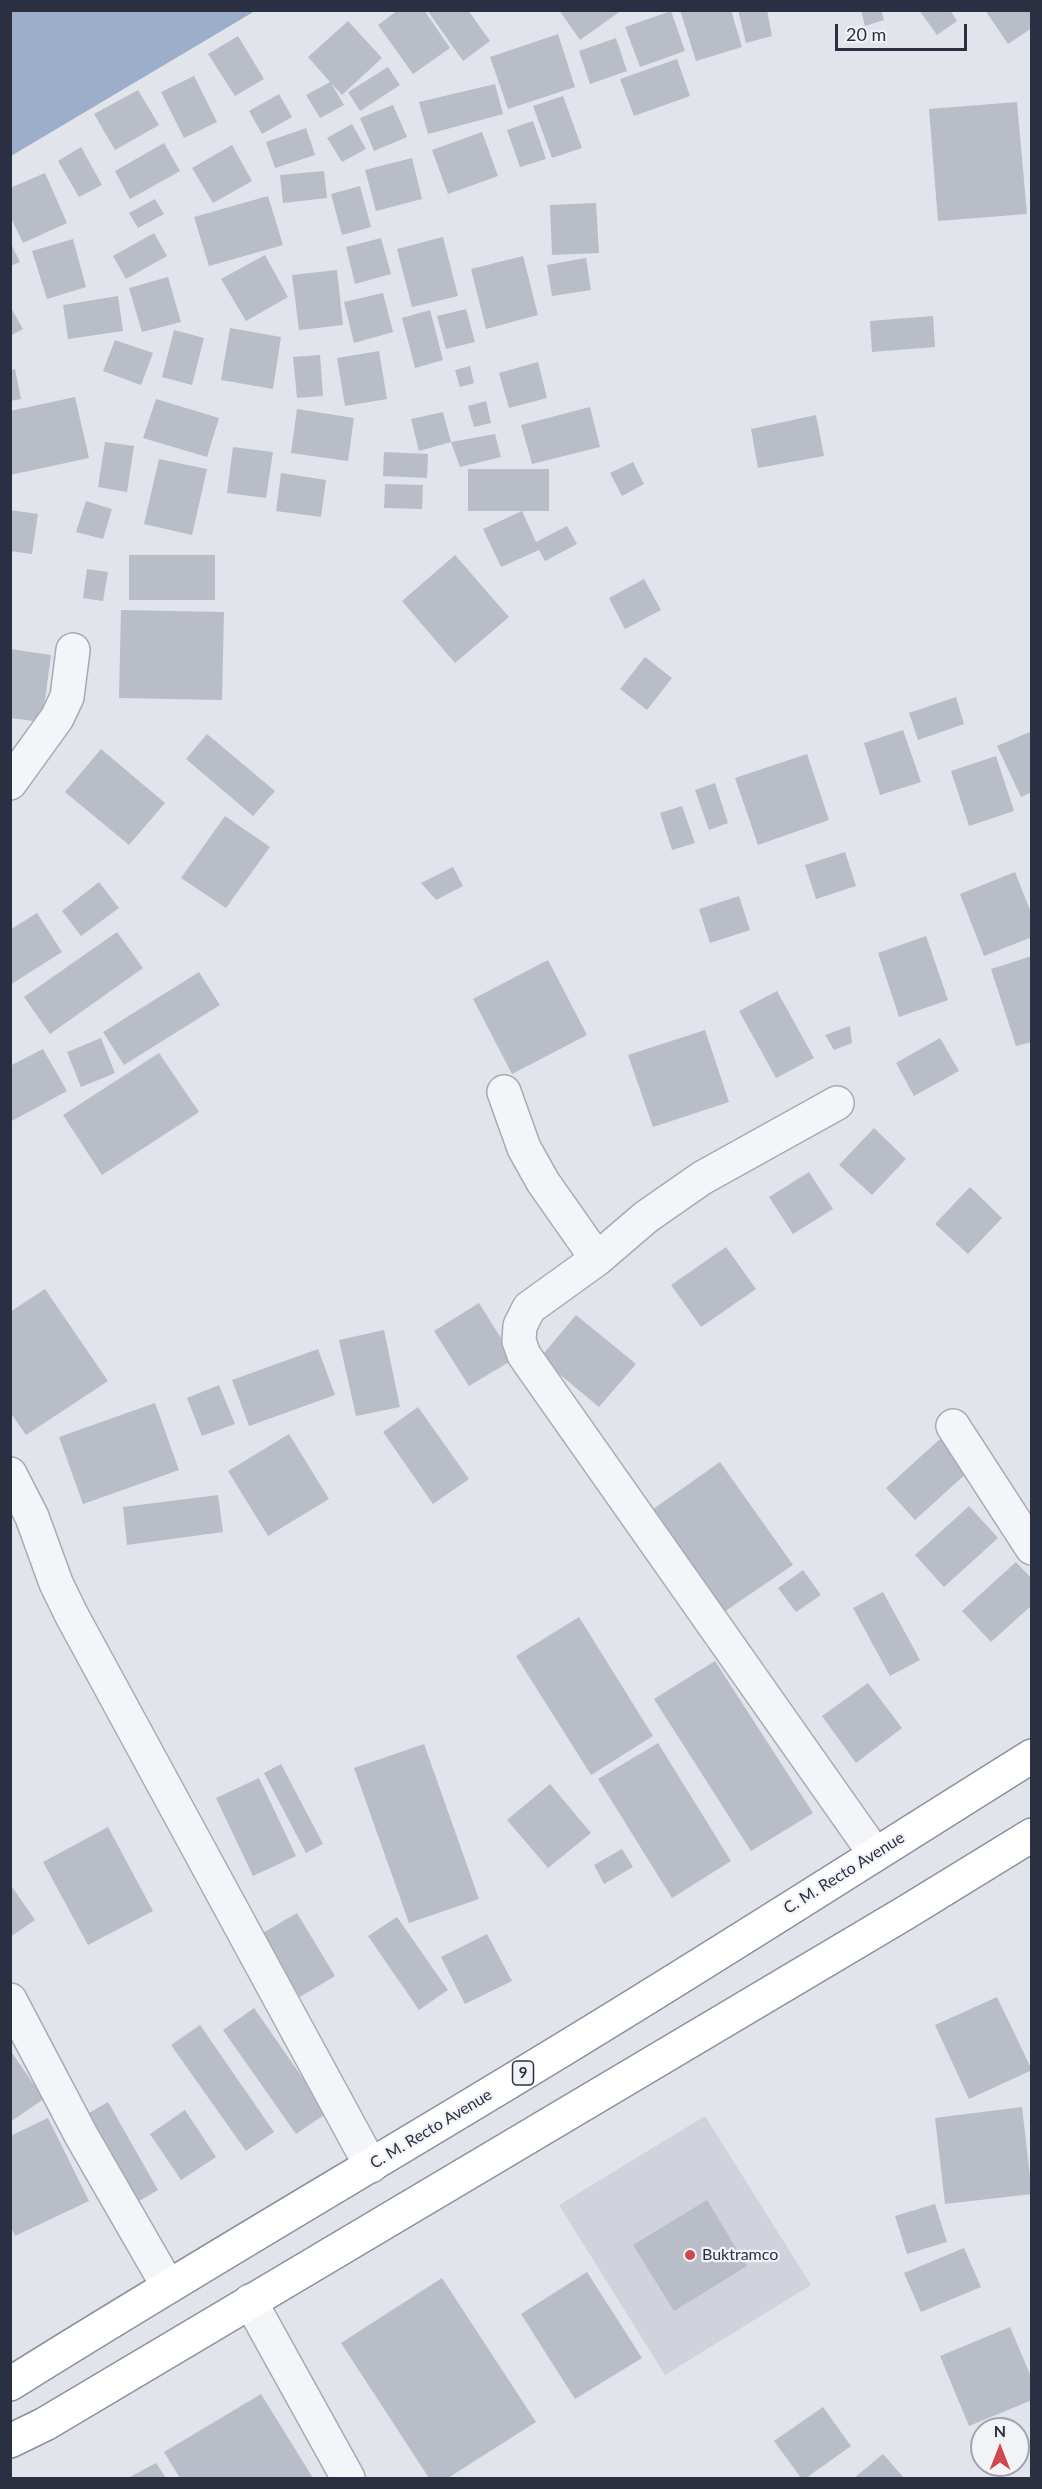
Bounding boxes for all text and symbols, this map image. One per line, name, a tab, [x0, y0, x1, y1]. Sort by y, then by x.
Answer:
scale bar	[838, 12, 970, 50]
text: 20 m	[846, 23, 886, 45]
street label: C. M. Recto Avenue	[780, 1828, 908, 1918]
road number: 9	[512, 2061, 534, 2085]
street label: C. M. Recto Avenue	[367, 2085, 495, 2173]
place label: Buktramco	[702, 2245, 778, 2265]
marker: Buktramco	[683, 2248, 697, 2262]
north arrow	[970, 2417, 1030, 2477]
text: N	[994, 2421, 1006, 2440]

